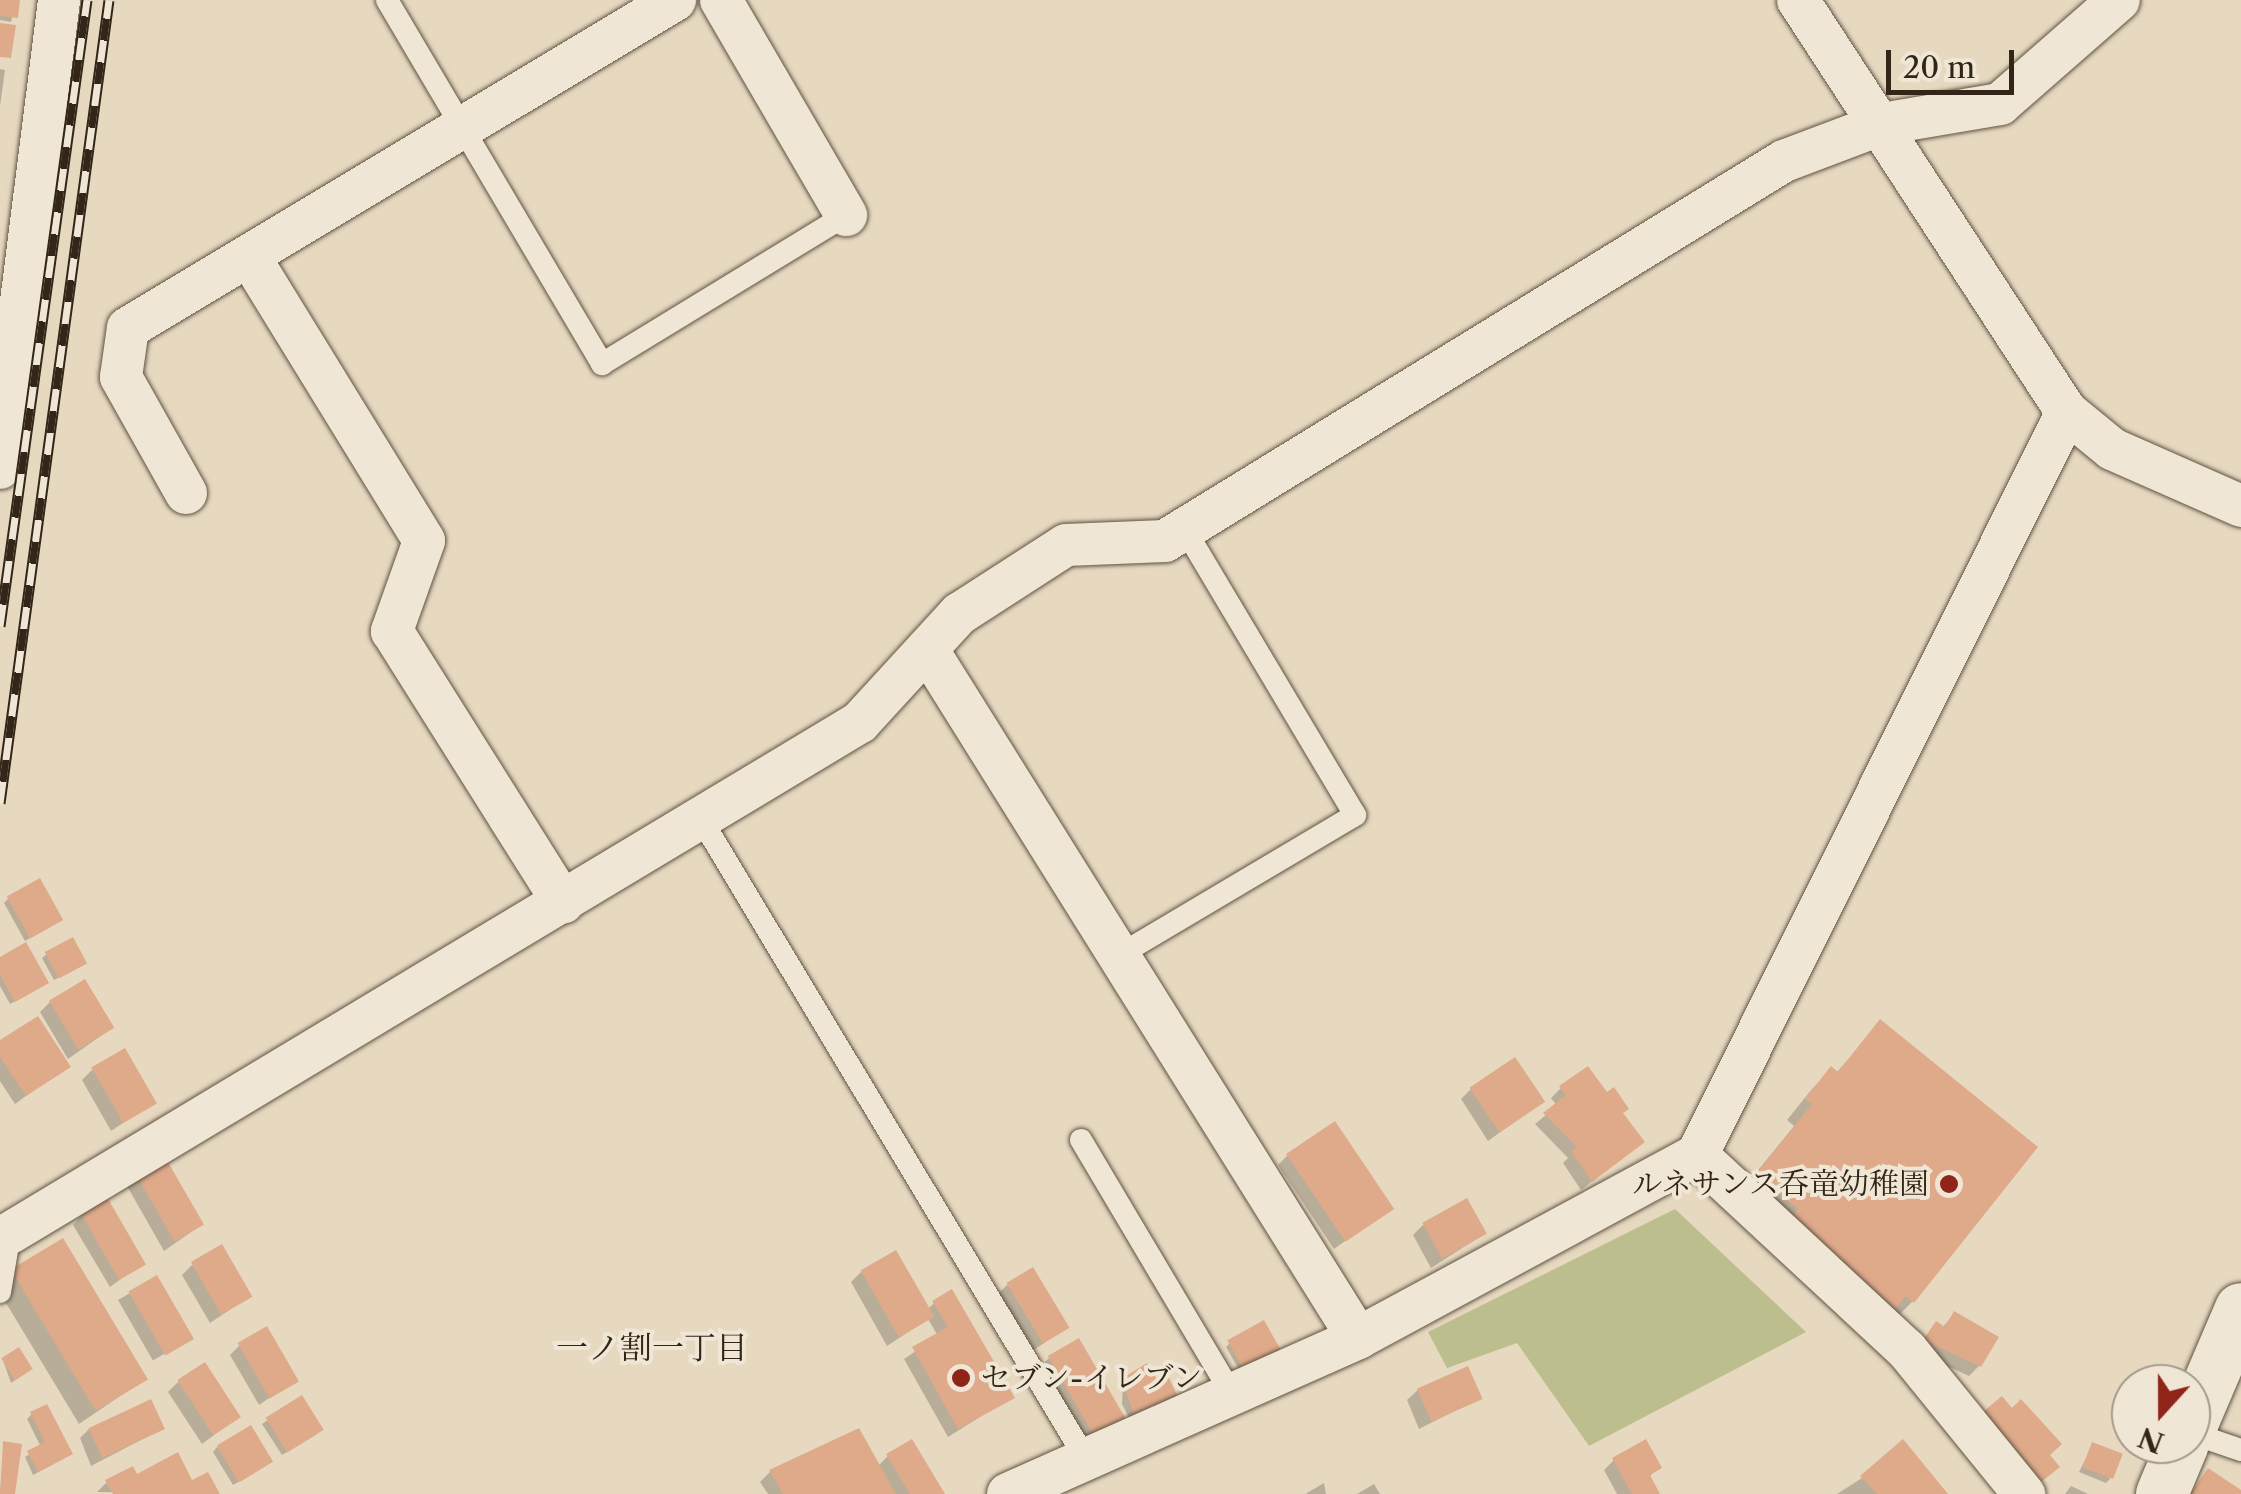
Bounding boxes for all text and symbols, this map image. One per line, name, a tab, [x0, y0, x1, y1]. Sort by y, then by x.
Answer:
scale bar	[1891, 30, 2018, 92]
text: 20 m	[1903, 49, 1975, 86]
place label: ルネサンス呑竜幼稚園	[1629, 1166, 1929, 1202]
marker: ルネサンス呑竜幼稚園	[1938, 1173, 1960, 1195]
district label: 一ノ割一丁目	[556, 1329, 748, 1367]
place label: セブン-イレブン	[981, 1360, 1205, 1396]
north arrow	[2111, 1364, 2211, 1464]
marker: セブン-イレブン	[950, 1367, 972, 1389]
text: N	[2134, 1420, 2168, 1460]

